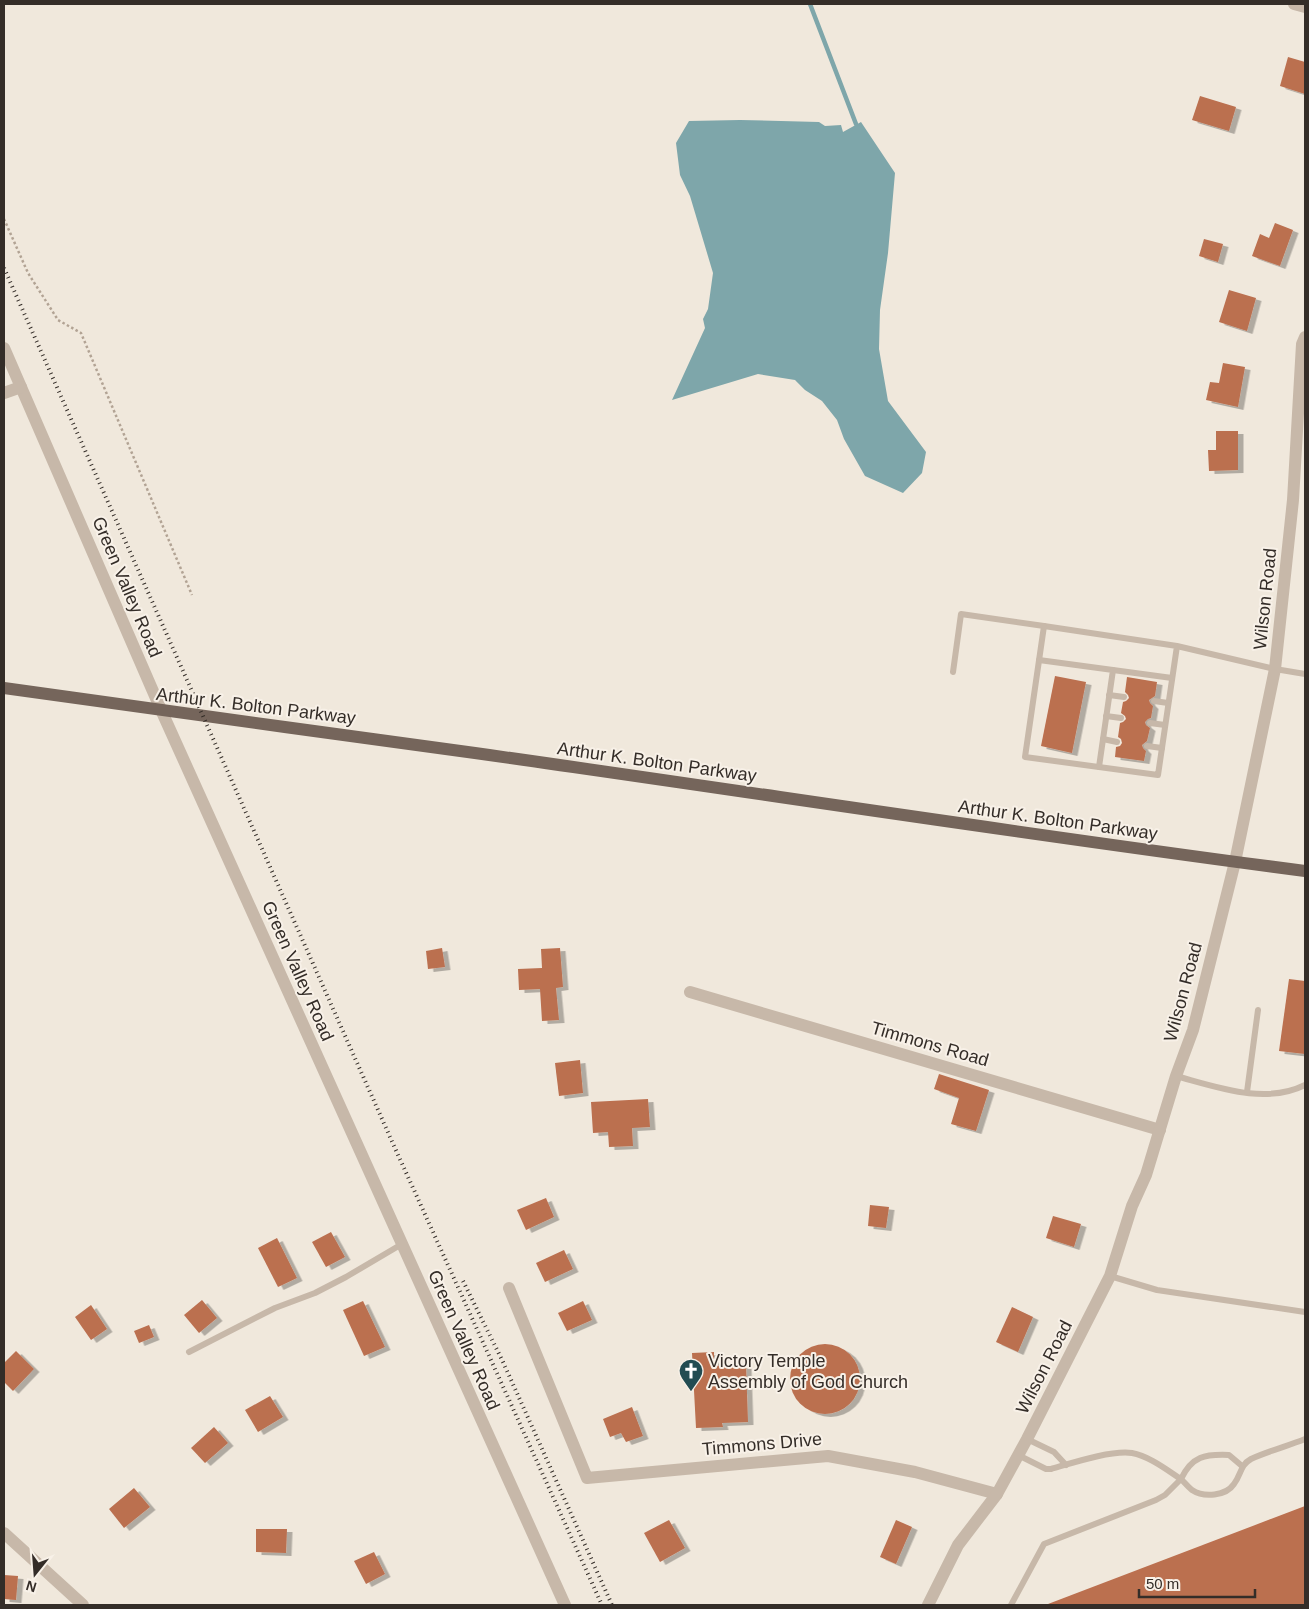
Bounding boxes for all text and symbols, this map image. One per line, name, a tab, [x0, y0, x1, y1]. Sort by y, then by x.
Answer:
street label: Green Valley Road	[88, 514, 166, 660]
street label: Wilson Road	[1250, 547, 1280, 651]
street label: Arthur K. Bolton Parkway	[155, 684, 357, 728]
street label: Arthur K. Bolton Parkway	[556, 738, 758, 786]
street label: Arthur K. Bolton Parkway	[957, 796, 1159, 844]
street label: Green Valley Road	[258, 898, 338, 1044]
street label: Wilson Road	[1160, 940, 1206, 1044]
street label: Timmons Road	[869, 1018, 991, 1070]
street label: Green Valley Road	[424, 1267, 504, 1413]
street label: Wilson Road	[1012, 1317, 1076, 1417]
place label: Victory Temple Assembly of God Church	[708, 1351, 908, 1392]
church icon: Victory Temple Assembly of God Church	[678, 1358, 704, 1392]
street label: Timmons Drive	[701, 1429, 823, 1459]
north arrow	[10, 1549, 60, 1599]
scale bar	[1139, 1566, 1255, 1598]
text: 50 m	[1146, 1575, 1179, 1592]
text: N	[24, 1577, 38, 1596]

